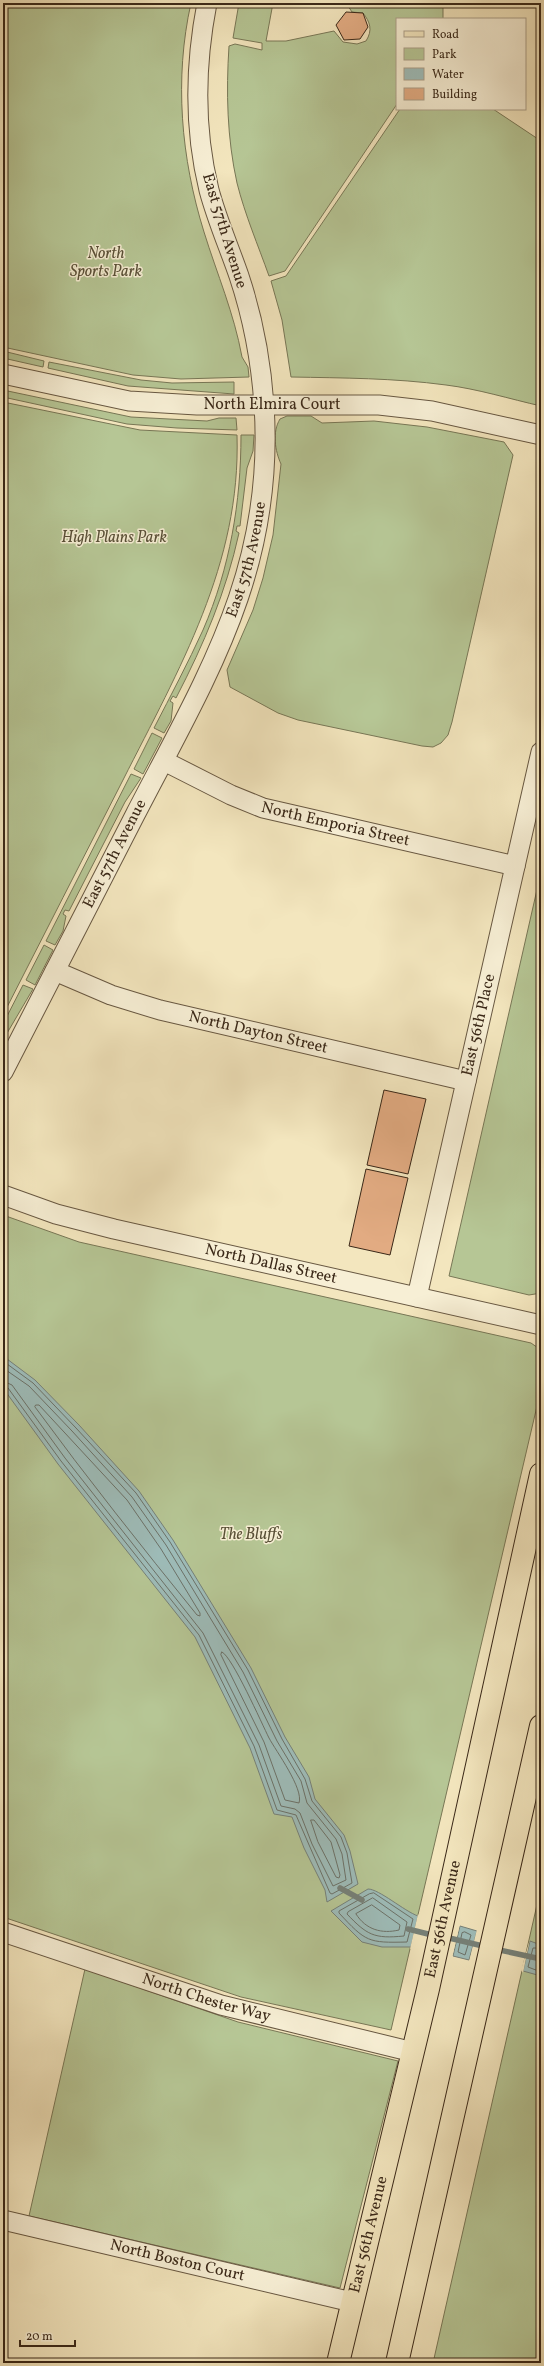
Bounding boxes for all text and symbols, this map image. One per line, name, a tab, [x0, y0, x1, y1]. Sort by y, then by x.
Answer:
legend	[396, 18, 526, 110]
text: Road	[432, 27, 459, 43]
text: Park	[432, 47, 457, 63]
text: Water	[432, 67, 464, 83]
text: Building	[432, 87, 477, 103]
street label: East 57th Avenue	[196, 171, 252, 291]
park label: North Sports Park	[70, 243, 143, 283]
street label: North Elmira Court	[203, 394, 341, 416]
street label: East 57th Avenue	[221, 500, 272, 621]
park label: High Plains Park	[61, 527, 167, 549]
street label: East 57th Avenue	[78, 796, 152, 912]
street label: North Emporia Street	[259, 797, 412, 852]
street label: East 56th Place	[457, 972, 501, 1078]
street label: North Dayton Street	[187, 1006, 330, 1060]
street label: North Dallas Street	[203, 1239, 339, 1290]
park label: The Bluffs	[220, 1524, 282, 1546]
street label: East 56th Avenue	[420, 1858, 467, 1980]
street label: North Chester Way	[139, 1968, 273, 2028]
street label: East 56th Avenue	[344, 2174, 394, 2296]
street label: North Boston Court	[108, 2234, 247, 2288]
scale bar	[20, 2322, 75, 2348]
text: 20 m	[26, 2329, 53, 2345]

